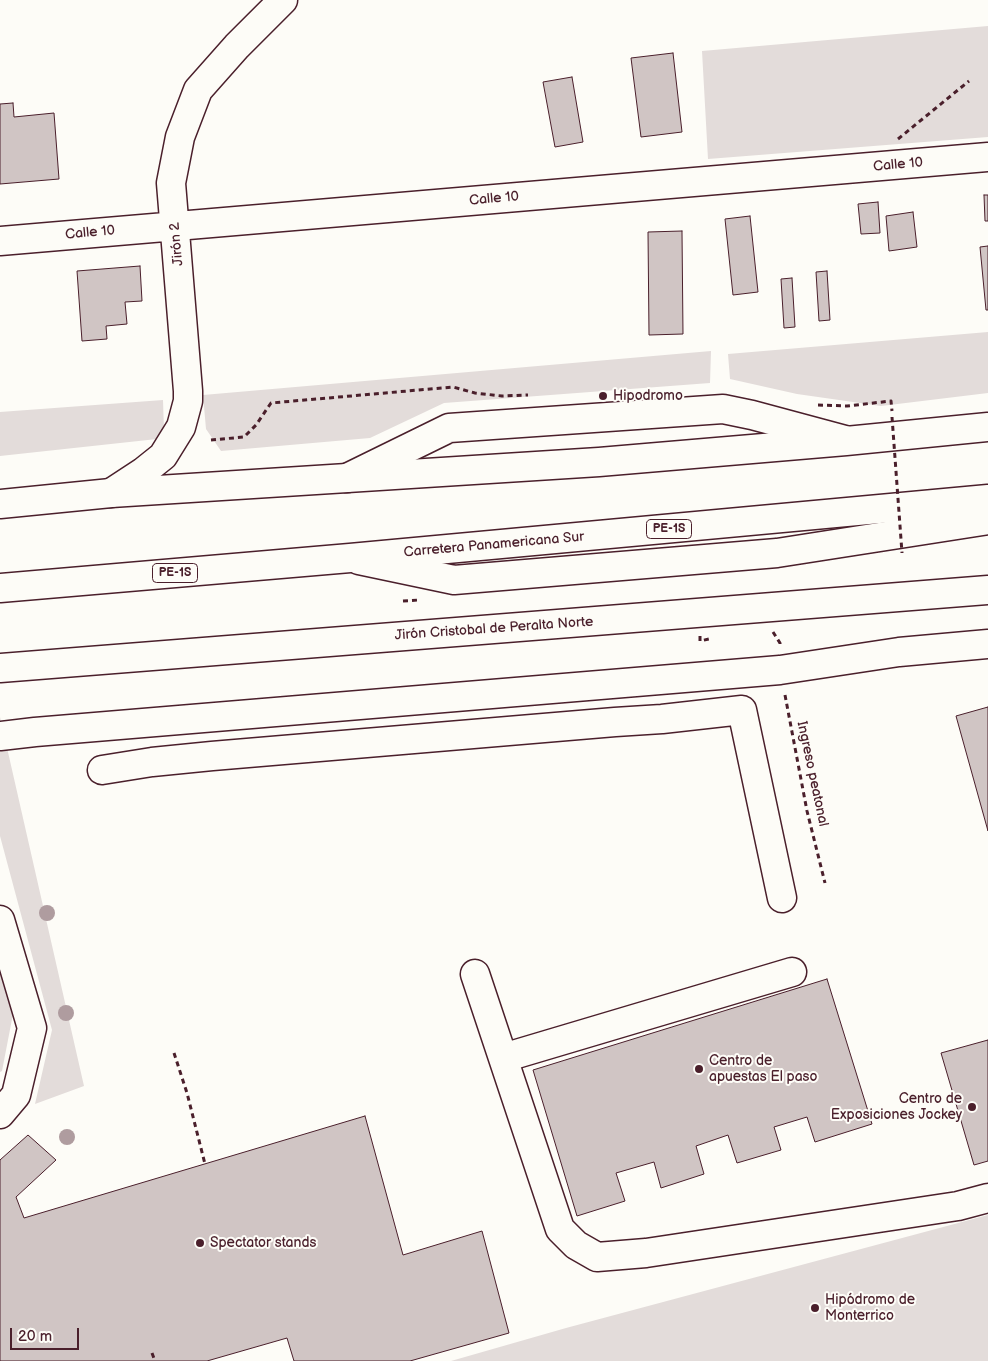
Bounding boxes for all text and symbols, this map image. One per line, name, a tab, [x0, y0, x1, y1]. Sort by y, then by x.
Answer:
street label: Calle 10	[872, 154, 924, 176]
street label: Calle 10	[468, 188, 520, 210]
street label: Calle 10	[64, 222, 116, 244]
street label: Jirón 2	[167, 222, 187, 266]
place label: Hipodromo	[613, 388, 683, 404]
marker: Hipodromo	[597, 390, 609, 402]
road number: PE-1S	[646, 520, 692, 538]
street label: Carretera Panamericana Sur	[403, 529, 585, 561]
road number: PE-1S	[152, 564, 198, 582]
street label: Jirón Cristobal de Peralta Norte	[394, 614, 594, 644]
street label: Ingreso peatonal	[793, 720, 831, 828]
place label: Centro de apuestas El paso	[709, 1053, 817, 1086]
marker: Centro de apuestas El paso	[693, 1063, 705, 1075]
place label: Centro de Exposiciones Jockey	[831, 1091, 962, 1124]
marker: Centro de Exposiciones Jockey	[966, 1101, 978, 1113]
place label: Spectator stands	[210, 1235, 316, 1251]
marker: Spectator stands	[194, 1237, 206, 1249]
place label: Hipódromo de Monterrico	[825, 1292, 915, 1324]
marker: Hipódromo de Monterrico	[809, 1302, 821, 1314]
scale bar	[12, 1318, 81, 1350]
text: 20 m	[18, 1327, 52, 1346]

